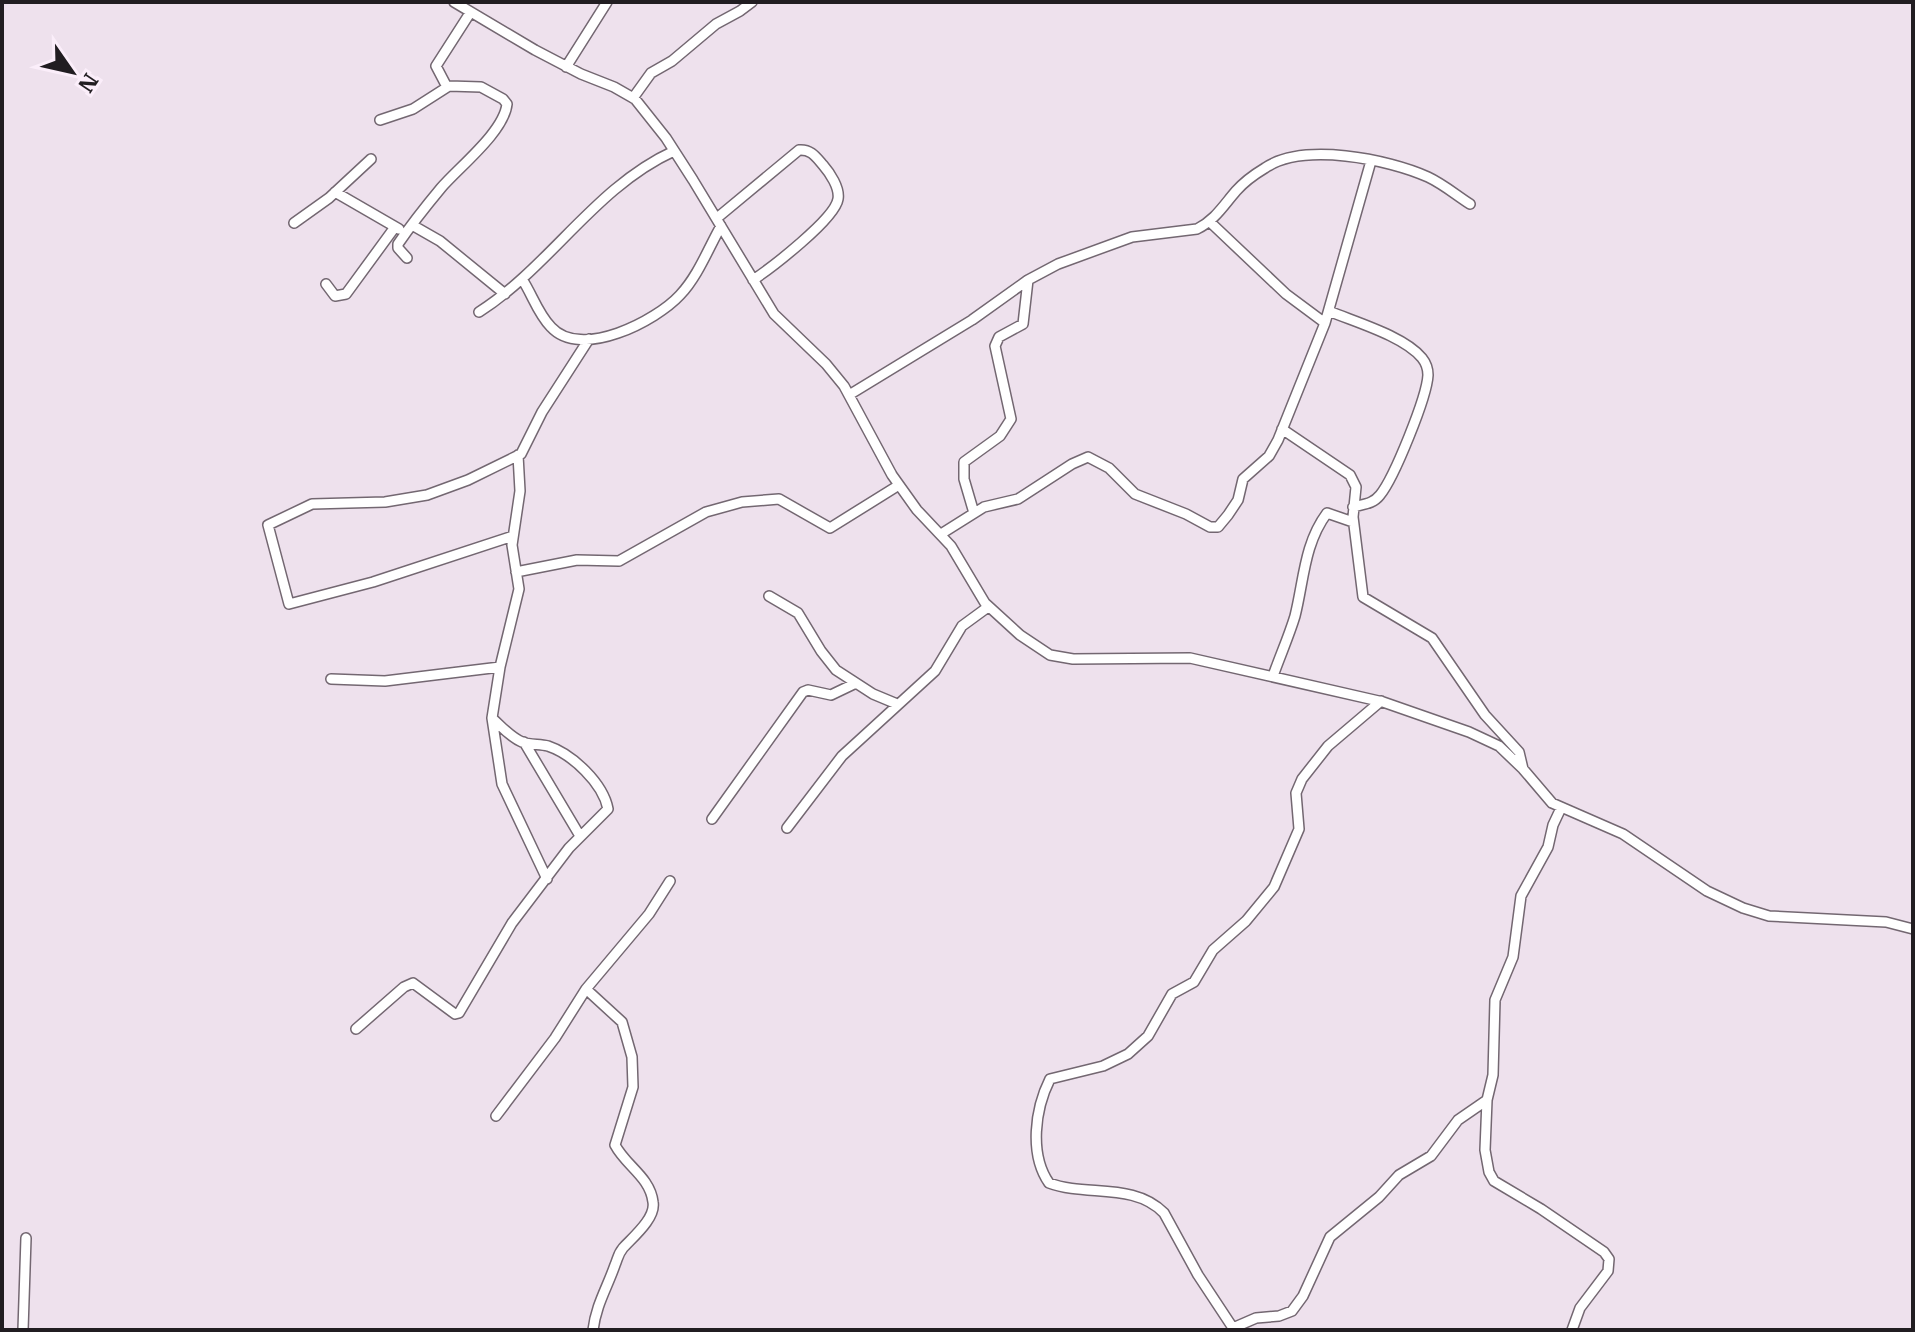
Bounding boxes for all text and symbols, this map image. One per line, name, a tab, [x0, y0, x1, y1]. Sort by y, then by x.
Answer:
north arrow	[32, 32, 112, 112]
text: N	[72, 68, 106, 99]

